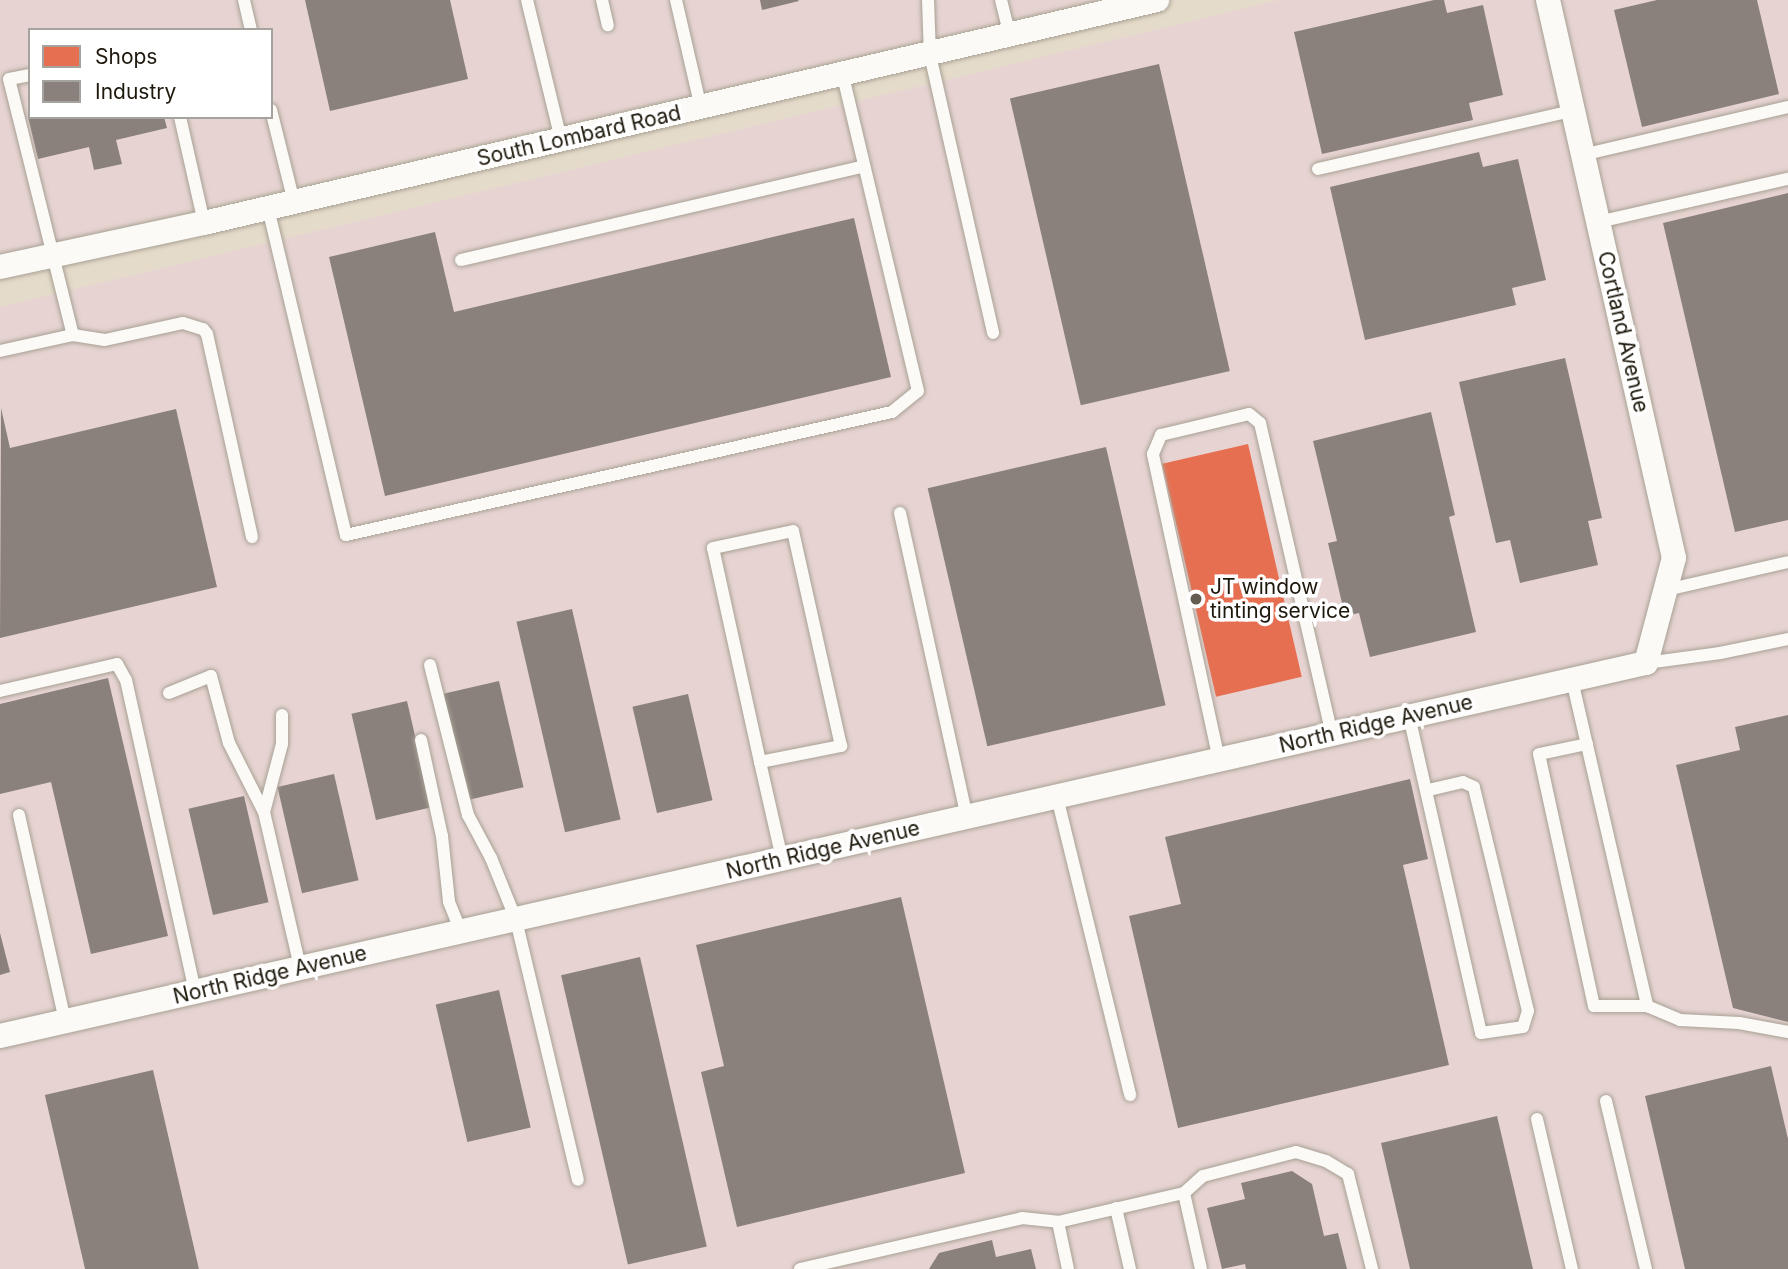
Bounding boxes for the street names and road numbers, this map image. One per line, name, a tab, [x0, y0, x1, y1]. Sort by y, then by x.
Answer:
street label: South Lombard Road	[475, 100, 683, 172]
street label: Cortland Avenue	[1592, 249, 1654, 415]
street label: North Ridge Avenue	[1277, 689, 1475, 759]
street label: North Ridge Avenue	[724, 815, 922, 885]
street label: North Ridge Avenue	[171, 940, 369, 1010]

